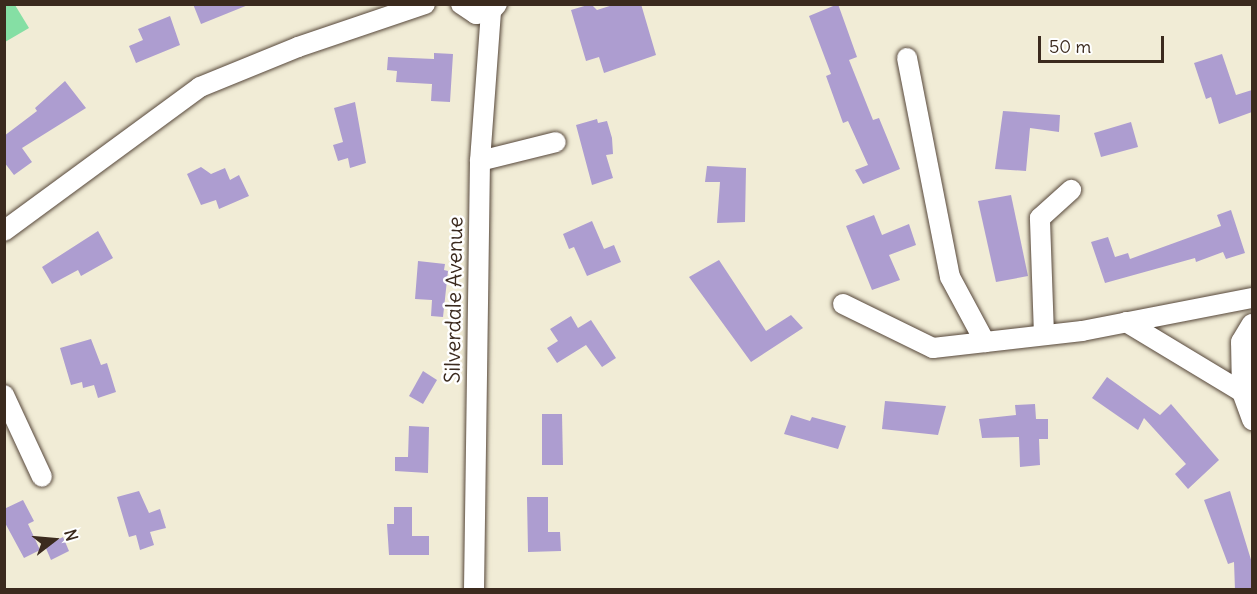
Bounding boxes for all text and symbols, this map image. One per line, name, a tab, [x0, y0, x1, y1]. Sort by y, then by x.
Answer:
scale bar	[1041, 24, 1167, 62]
text: 50 m	[1049, 35, 1091, 58]
street label: Silverdale Avenue	[440, 216, 468, 384]
north arrow	[24, 510, 84, 570]
text: N	[60, 527, 82, 543]

